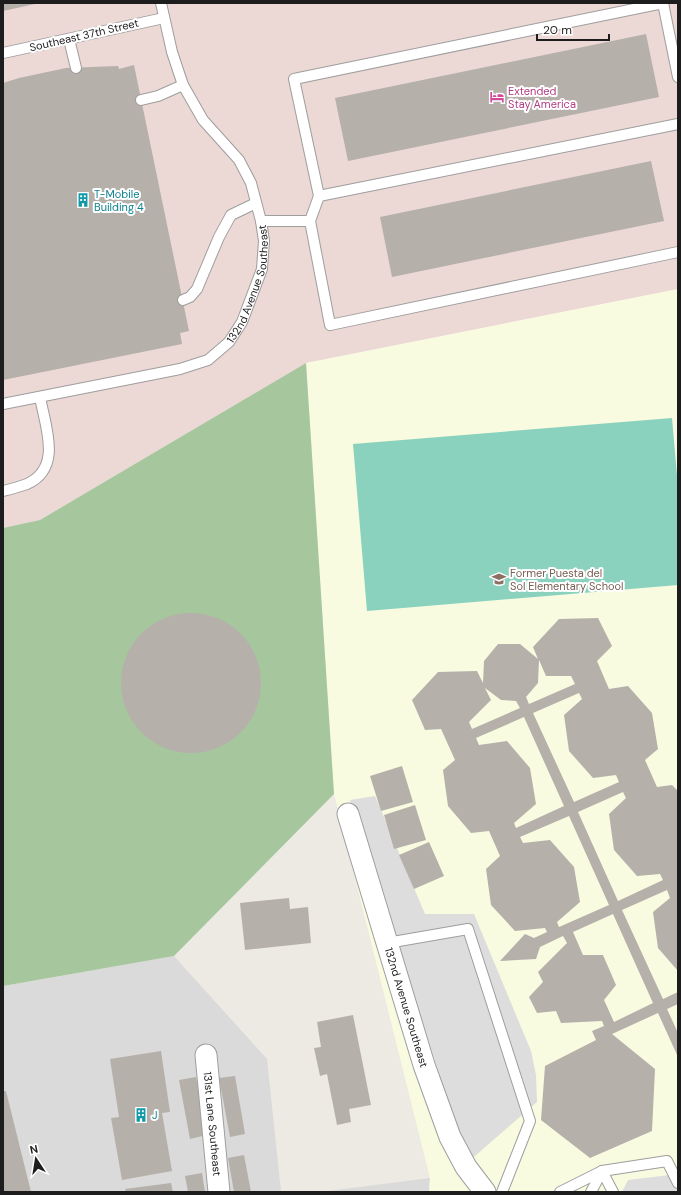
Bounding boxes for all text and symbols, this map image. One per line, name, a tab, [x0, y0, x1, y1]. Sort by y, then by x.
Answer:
street label: Southeast 37th Street	[28, 16, 140, 54]
scale bar	[537, 16, 609, 42]
text: 20 m	[543, 22, 572, 38]
place label: Extended Stay America	[508, 84, 576, 111]
hotel icon: Extended Stay America	[489, 89, 505, 105]
place label: T-Mobile Building 4	[94, 187, 144, 214]
building icon: T-Mobile Building 4	[75, 192, 91, 208]
street label: 132nd Avenue Southeast	[223, 224, 271, 346]
place label: Former Puesta del Sol Elementary School	[510, 566, 623, 593]
school or university icon: Former Puesta del Sol Elementary School	[491, 571, 507, 587]
street label: 132nd Avenue Southeast	[382, 946, 431, 1069]
street label: 131st Lane Southeast	[201, 1071, 224, 1176]
building icon: J	[133, 1107, 149, 1123]
place label: J	[152, 1108, 158, 1122]
north arrow	[16, 1139, 56, 1179]
text: N	[29, 1142, 39, 1157]

